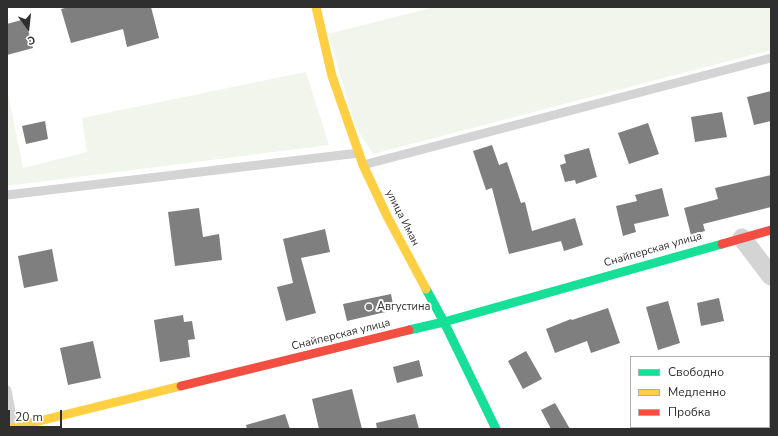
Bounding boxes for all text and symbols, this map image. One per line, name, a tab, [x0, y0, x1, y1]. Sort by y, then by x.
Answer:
north arrow	[8, 8, 48, 48]
text: С	[26, 32, 37, 48]
street label: улица Иман	[382, 188, 422, 248]
street label: Снайперская улица	[602, 230, 704, 270]
place label: Августина	[377, 300, 430, 314]
marker: Августина	[364, 302, 374, 312]
street label: Снайперская улица	[290, 316, 392, 354]
legend	[630, 356, 770, 428]
text: Свободно	[668, 364, 724, 380]
text: Медленно	[668, 384, 726, 400]
scale bar	[10, 402, 64, 428]
text: Пробка	[668, 404, 711, 420]
text: 20 m	[15, 409, 43, 425]

